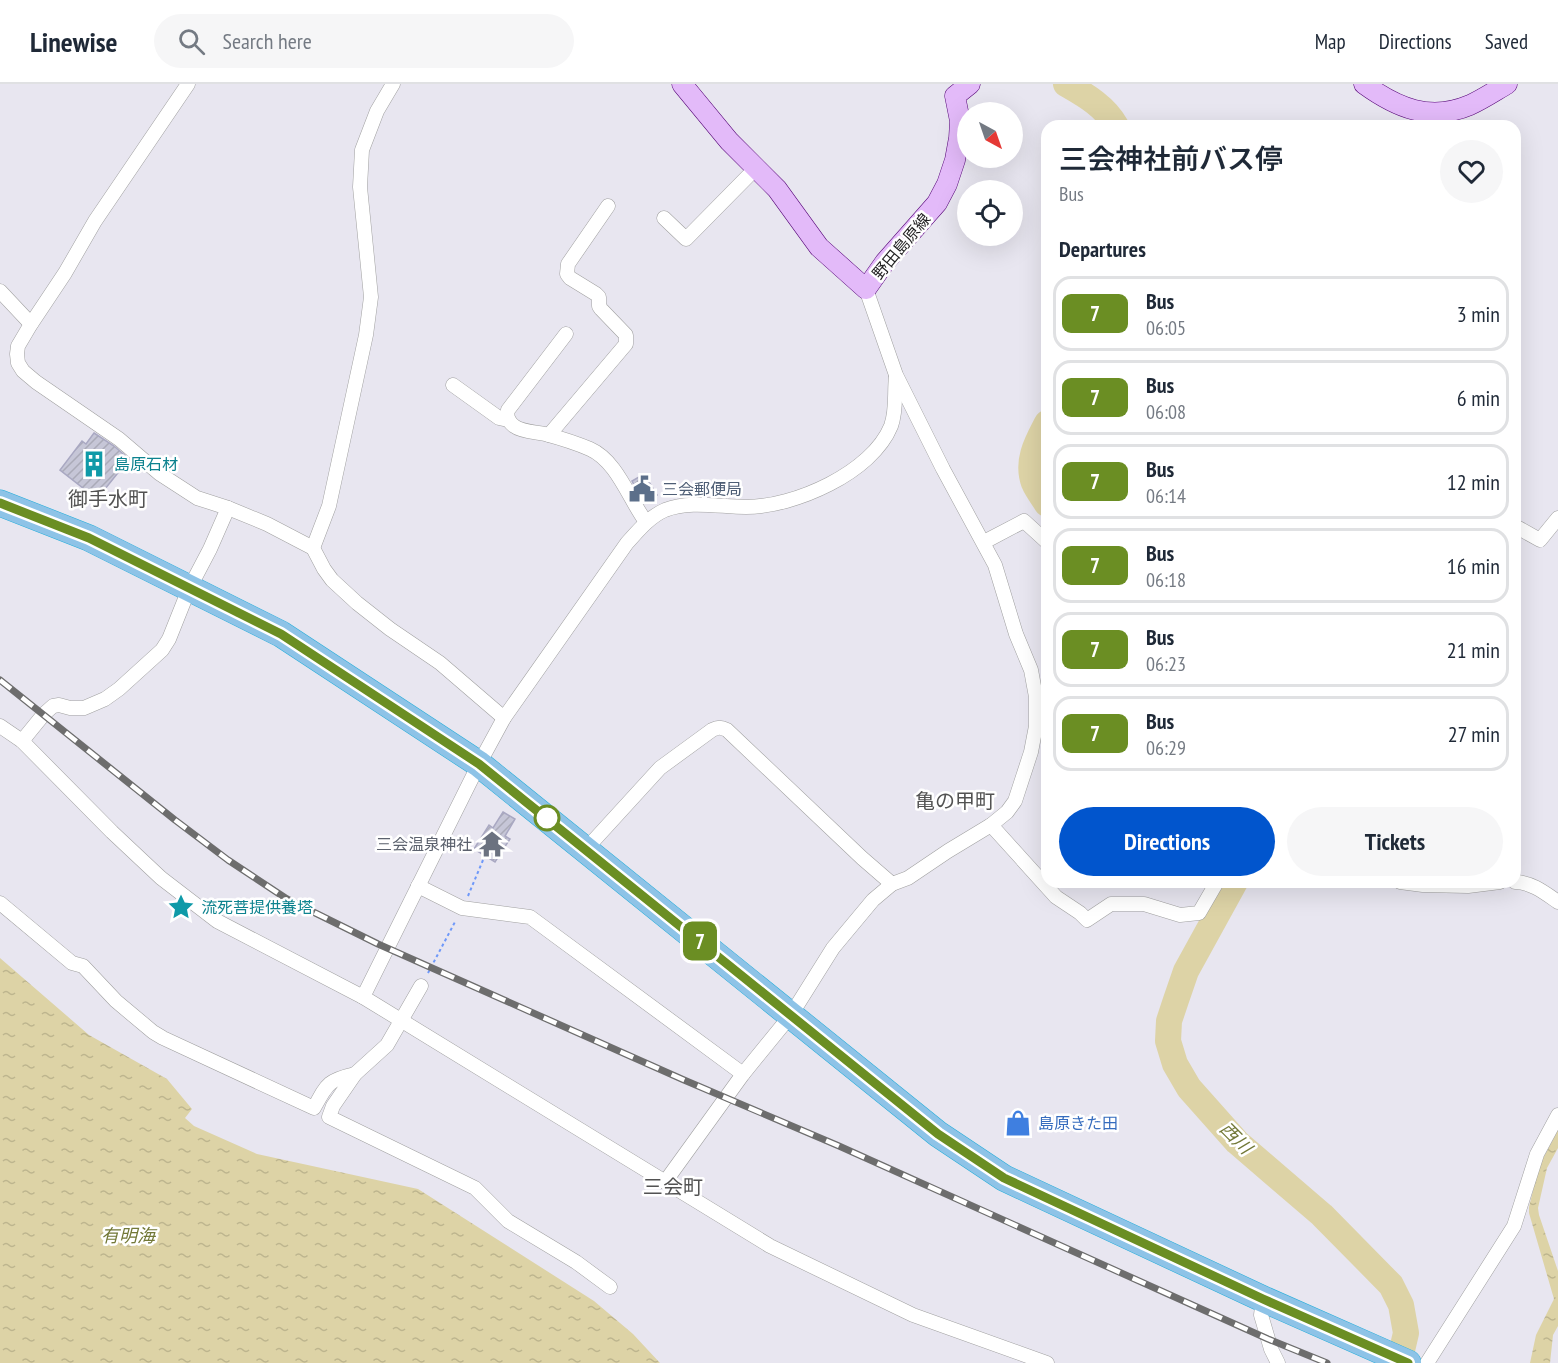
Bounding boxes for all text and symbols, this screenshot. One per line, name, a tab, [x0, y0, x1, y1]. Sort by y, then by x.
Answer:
search box	[154, 14, 574, 68]
text: Linewise	[30, 23, 118, 60]
icon: search	[175, 25, 208, 58]
text: Search here	[223, 27, 312, 55]
text: Map	[1315, 28, 1346, 55]
text: Directions	[1379, 28, 1452, 55]
text: Saved	[1485, 28, 1528, 55]
north arrow	[957, 102, 1023, 168]
map controls	[957, 102, 1023, 246]
text: 三会神社前バス停	[1059, 140, 1283, 177]
button: heart	[1440, 140, 1503, 203]
button: locate	[957, 180, 1023, 246]
text: Bus	[1059, 181, 1084, 207]
street label: 野田島原線	[868, 209, 934, 283]
text: Departures	[1059, 235, 1146, 263]
text: Bus	[1146, 287, 1174, 315]
text: 7	[1090, 300, 1100, 327]
text: 3 min	[1457, 300, 1500, 328]
text: 06:05	[1146, 315, 1186, 341]
text: Bus	[1146, 371, 1174, 399]
text: 7	[1090, 384, 1100, 411]
text: 6 min	[1457, 384, 1500, 412]
text: 06:08	[1146, 399, 1186, 425]
building icon: 島原石材	[79, 449, 109, 479]
place label: 島原石材	[114, 454, 178, 474]
text: Bus	[1146, 455, 1174, 483]
text: 7	[1090, 468, 1100, 495]
text: 12 min	[1447, 468, 1500, 496]
public building icon: 三会郵便局	[627, 474, 657, 504]
place label: 三会郵便局	[662, 479, 742, 499]
text: 06:14	[1146, 483, 1186, 509]
district label: 御手水町	[68, 486, 148, 512]
text: Bus	[1146, 539, 1174, 567]
text: 7	[1090, 552, 1100, 579]
text: 16 min	[1447, 552, 1500, 580]
text: 06:18	[1146, 567, 1186, 593]
text: Bus	[1146, 623, 1174, 651]
text: 7	[1090, 636, 1100, 663]
text: 21 min	[1447, 636, 1500, 664]
text: 06:23	[1146, 651, 1186, 677]
text: Bus	[1146, 707, 1174, 735]
text: 7	[1090, 720, 1100, 747]
text: 27 min	[1448, 720, 1500, 748]
text: 06:29	[1146, 735, 1186, 761]
district label: 亀の甲町	[915, 788, 995, 814]
unlabelled marker	[534, 805, 560, 831]
button: Directions	[1059, 807, 1275, 876]
button: Tickets	[1287, 807, 1503, 876]
temple icon: 三会温泉神社	[477, 829, 507, 859]
place label: 三会温泉神社	[376, 834, 472, 854]
place icon: 流死菩提供養塔	[166, 892, 196, 922]
place label: 流死菩提供養塔	[201, 897, 313, 917]
line badge: 7	[680, 922, 720, 960]
text: 7	[695, 928, 705, 955]
shop icon: 島原きた田	[1003, 1108, 1033, 1138]
place label: 島原きた田	[1038, 1113, 1118, 1133]
water label: 西川	[1215, 1117, 1258, 1160]
district label: 三会町	[643, 1174, 703, 1200]
water label: 有明海	[101, 1224, 158, 1247]

